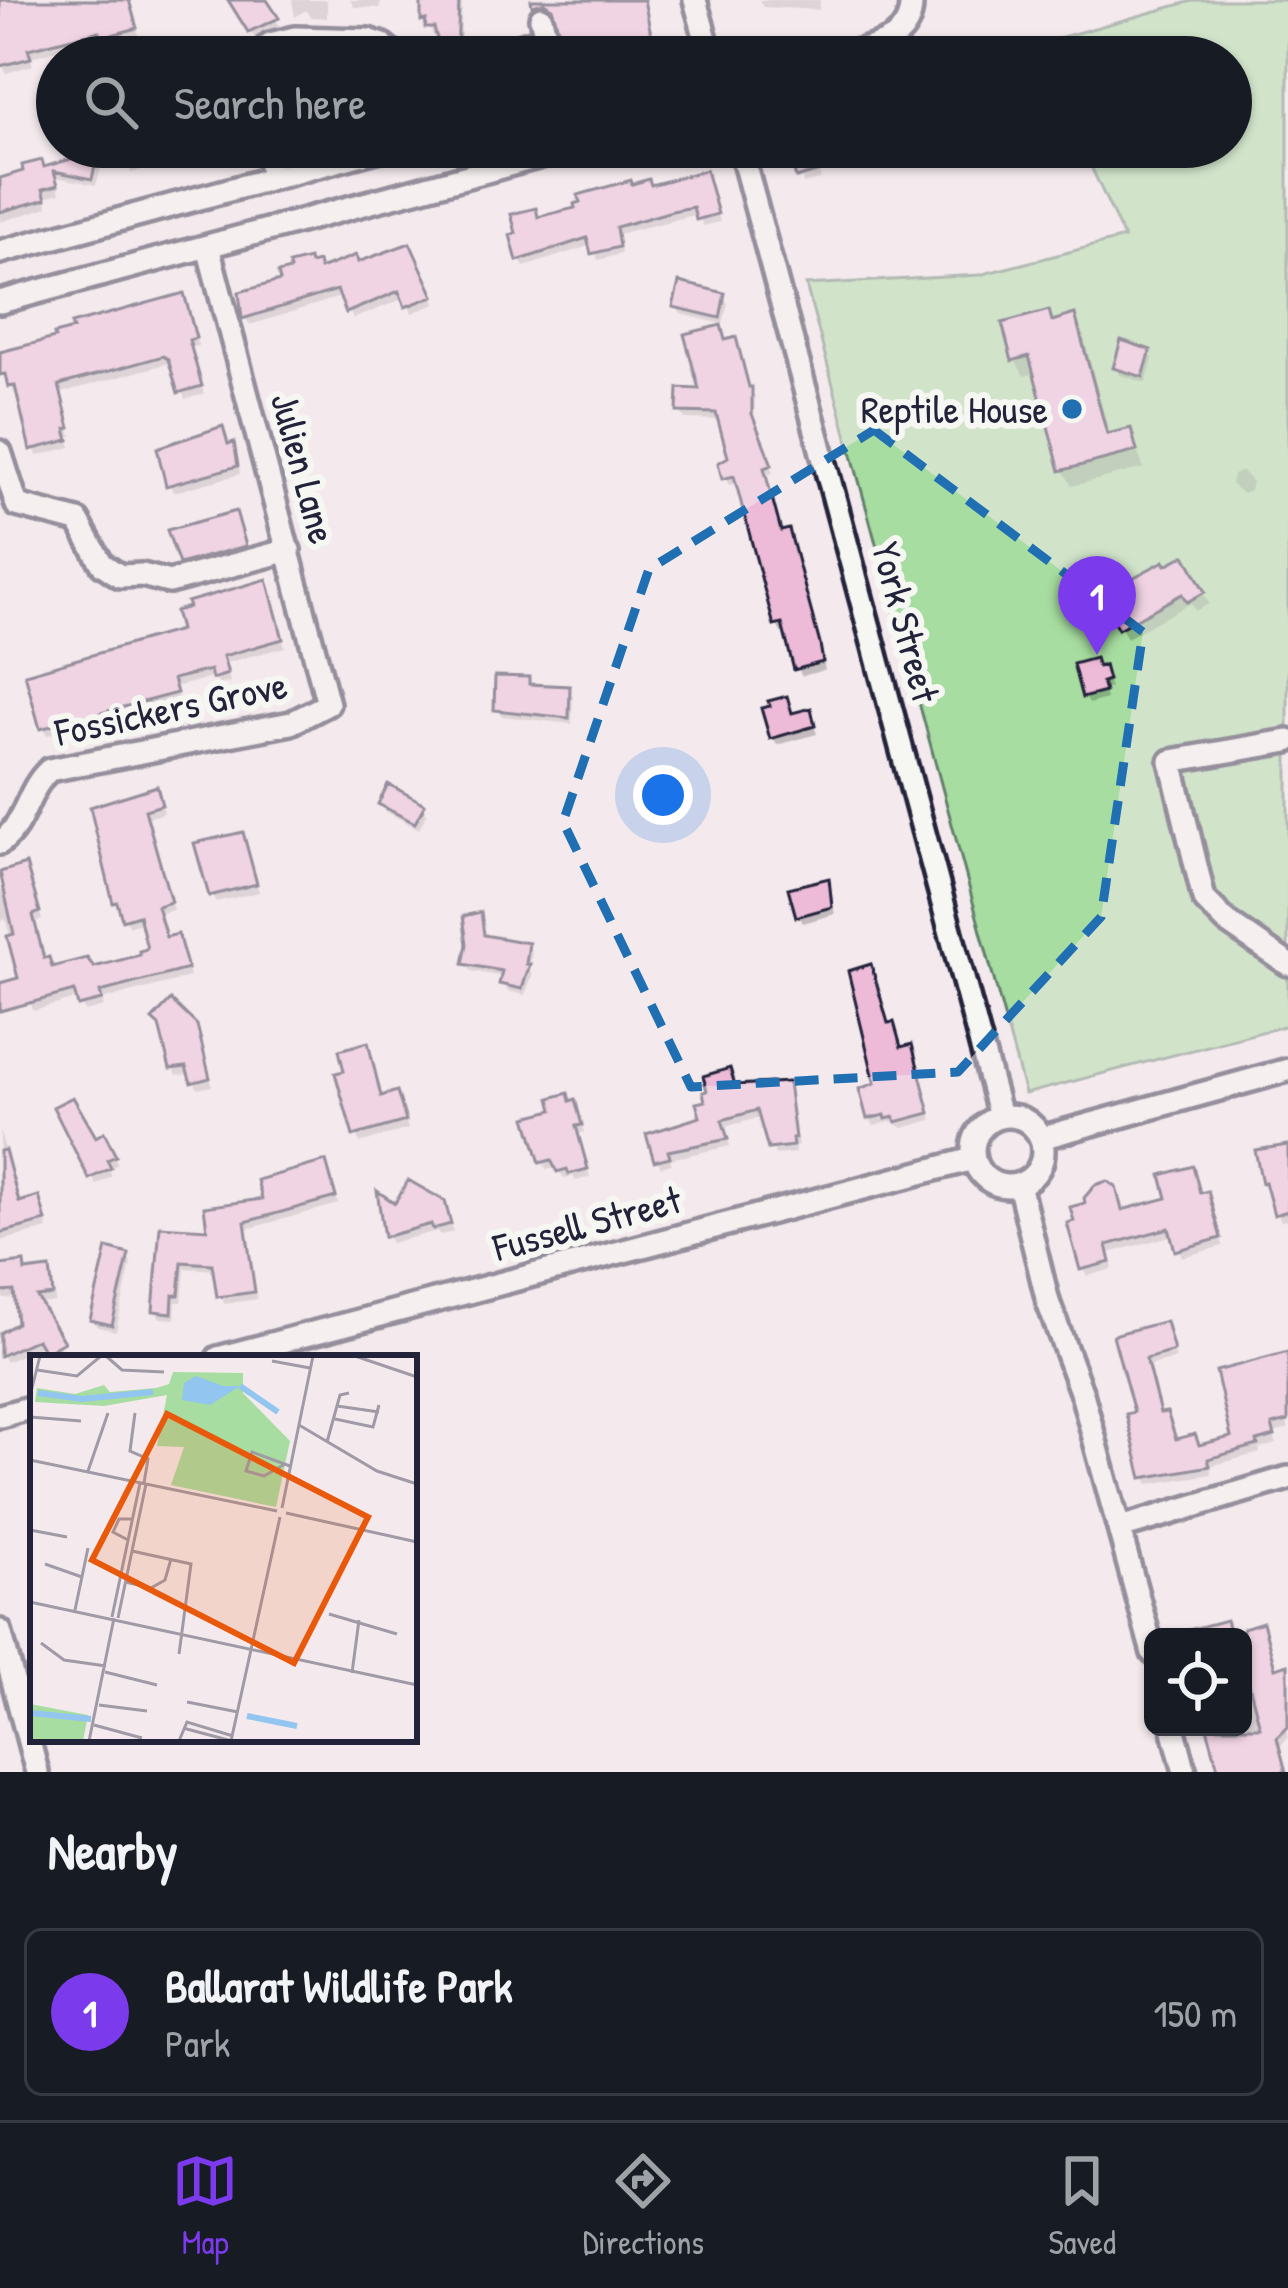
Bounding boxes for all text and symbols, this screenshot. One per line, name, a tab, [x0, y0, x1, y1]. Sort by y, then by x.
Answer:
search box	[36, 36, 1252, 168]
icon: search	[78, 69, 144, 135]
text: Search here	[174, 72, 366, 133]
place label: Reptile House	[861, 382, 1048, 435]
street label: Julien Lane	[259, 387, 350, 549]
marker: Reptile House	[1059, 396, 1085, 422]
street label: York Street	[860, 536, 953, 708]
pin: 1	[1058, 556, 1136, 655]
street label: Fossickers Grove	[49, 657, 292, 758]
your location	[633, 765, 693, 825]
street label: Fussell Street	[486, 1172, 687, 1273]
inset map	[30, 1355, 417, 1742]
map controls	[1144, 1628, 1252, 1736]
button: locate	[1144, 1628, 1252, 1736]
text: Nearby	[48, 1816, 178, 1885]
text: Ballarat Wildlife Park	[165, 1955, 512, 2016]
text: 1	[83, 1986, 97, 2039]
text: 150 m	[1153, 1986, 1237, 2039]
text: Park	[165, 2016, 230, 2069]
tab: Map	[172, 2148, 238, 2264]
tab: Directions	[583, 2148, 704, 2264]
tab: Saved	[1048, 2148, 1116, 2264]

